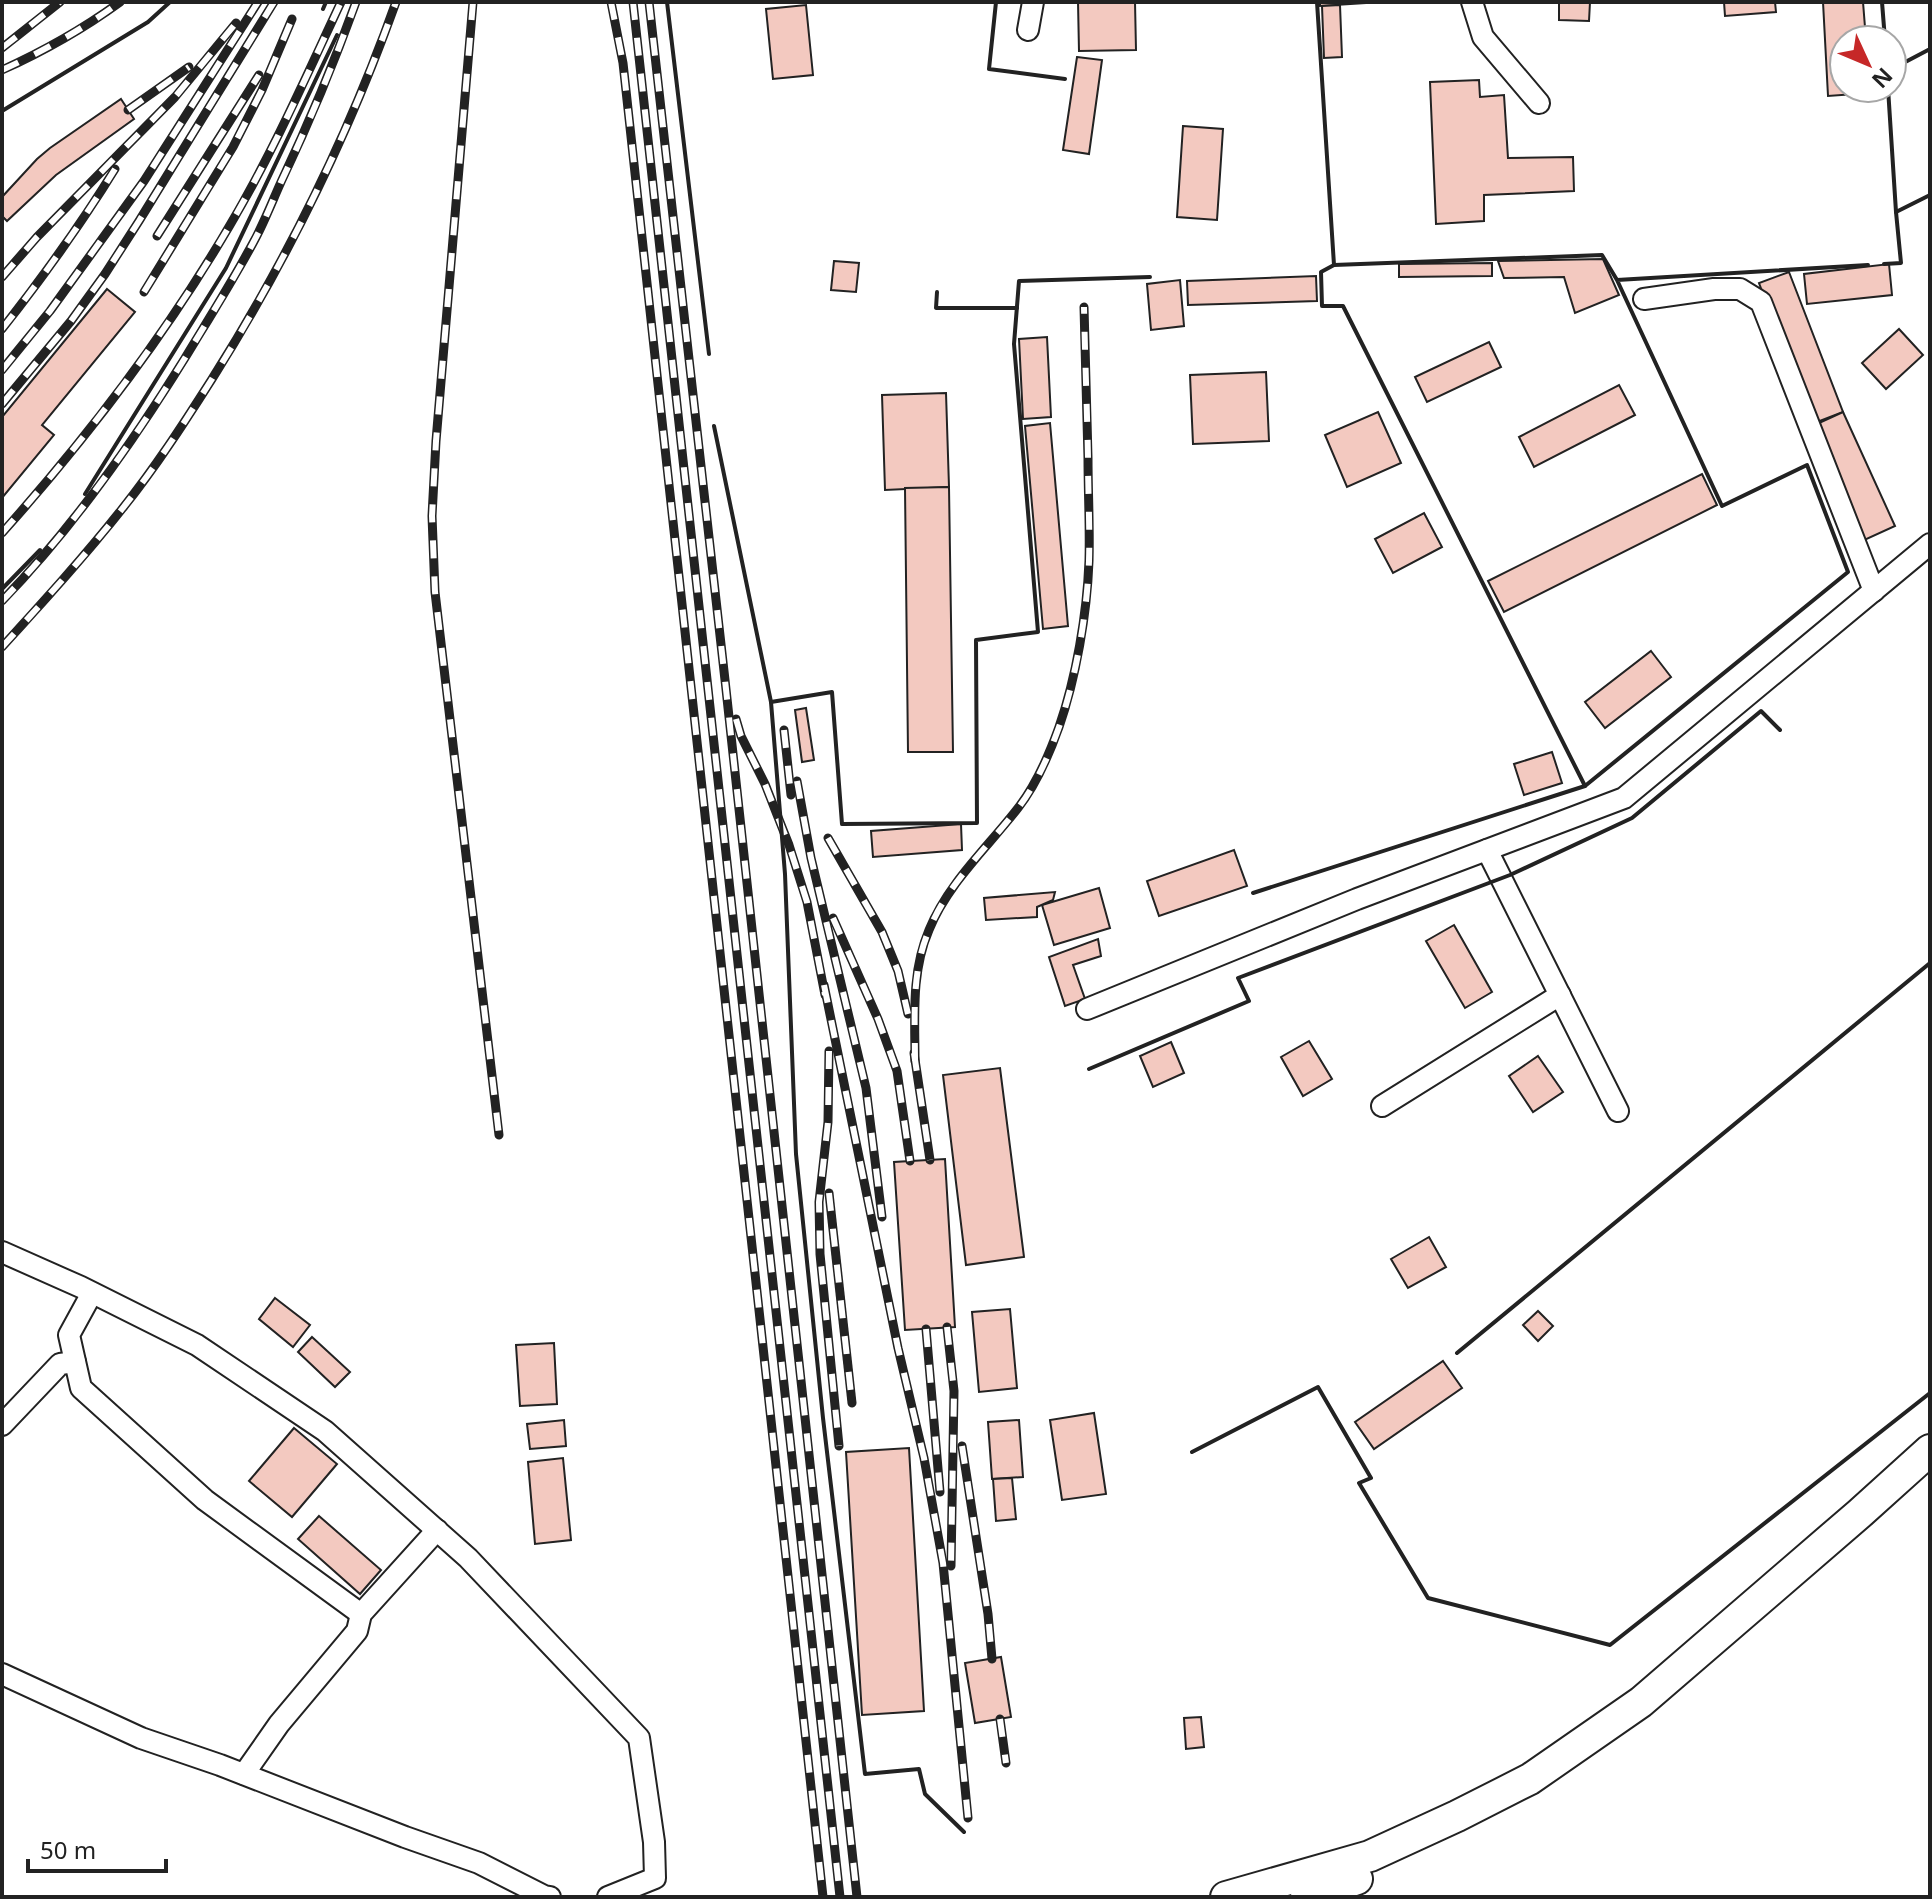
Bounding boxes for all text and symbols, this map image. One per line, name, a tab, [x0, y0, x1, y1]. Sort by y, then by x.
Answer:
north arrow	[1828, 24, 1908, 104]
text: N	[1866, 62, 1900, 95]
scale bar	[28, 1823, 166, 1873]
text: 50 m	[40, 1833, 96, 1866]

